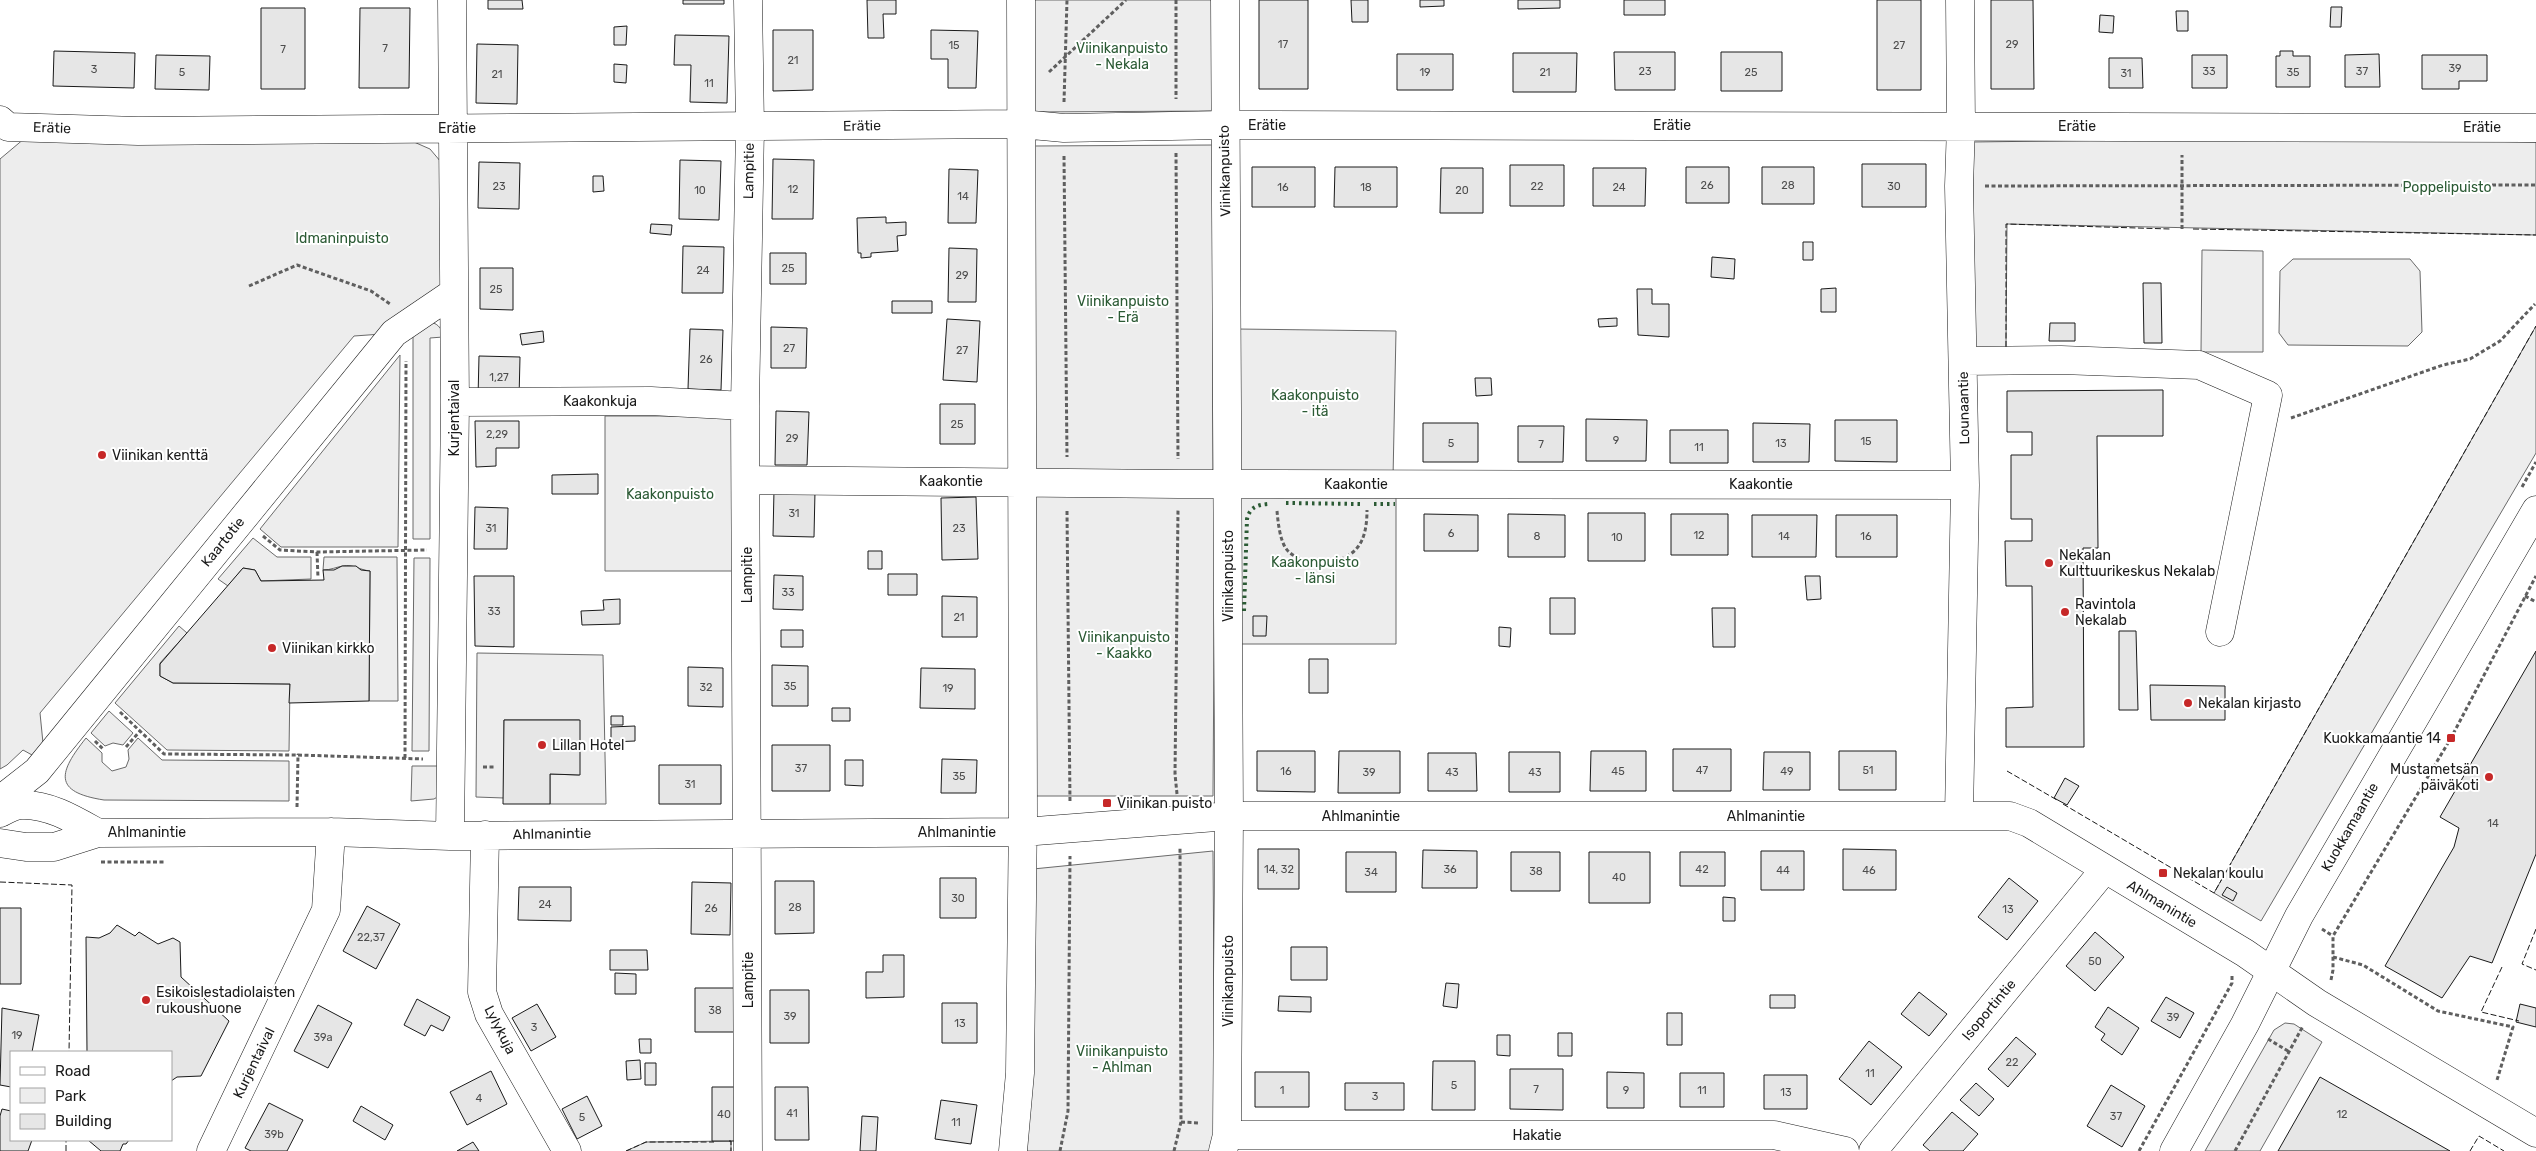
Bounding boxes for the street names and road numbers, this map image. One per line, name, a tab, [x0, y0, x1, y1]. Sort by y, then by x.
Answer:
street label: Erätie	[843, 117, 881, 135]
street label: Erätie	[1248, 117, 1286, 134]
street label: Erätie	[1653, 117, 1691, 134]
street label: Erätie	[2058, 118, 2096, 135]
street label: Erätie	[33, 119, 71, 137]
street label: Erätie	[2463, 119, 2501, 136]
street label: Erätie	[438, 120, 476, 137]
street label: Viinikanpuisto	[1216, 125, 1234, 217]
street label: Lampitie	[740, 142, 758, 199]
street label: Lounaantie	[1955, 371, 1973, 445]
street label: Kurjentaival	[446, 380, 463, 456]
street label: Kaakonkuja	[563, 393, 637, 410]
street label: Kaakontie	[919, 473, 983, 490]
street label: Kaakontie	[1324, 476, 1388, 493]
street label: Kaakontie	[1729, 476, 1793, 493]
street label: Kaartotie	[198, 514, 248, 570]
street label: Viinikanpuisto	[1220, 530, 1237, 622]
street label: Lampitie	[739, 547, 756, 603]
street label: Kuokkamaantie	[2318, 779, 2382, 874]
street label: Ahlmanintie	[1322, 808, 1400, 825]
street label: Ahlmanintie	[1727, 808, 1805, 825]
street label: Ahlmanintie	[108, 824, 186, 841]
street label: Ahlmanintie	[918, 824, 996, 841]
street label: Ahlmanintie	[513, 825, 592, 843]
street label: Ahlmanintie	[2124, 877, 2200, 932]
street label: Viinikanpuisto	[1220, 935, 1237, 1027]
street label: Lampitie	[740, 952, 757, 1008]
street label: Isoportintie	[1958, 976, 2020, 1044]
street label: Lylykuja	[481, 1003, 519, 1057]
street label: Kurjentaival	[230, 1025, 278, 1101]
street label: Hakatie	[1512, 1127, 1562, 1144]

